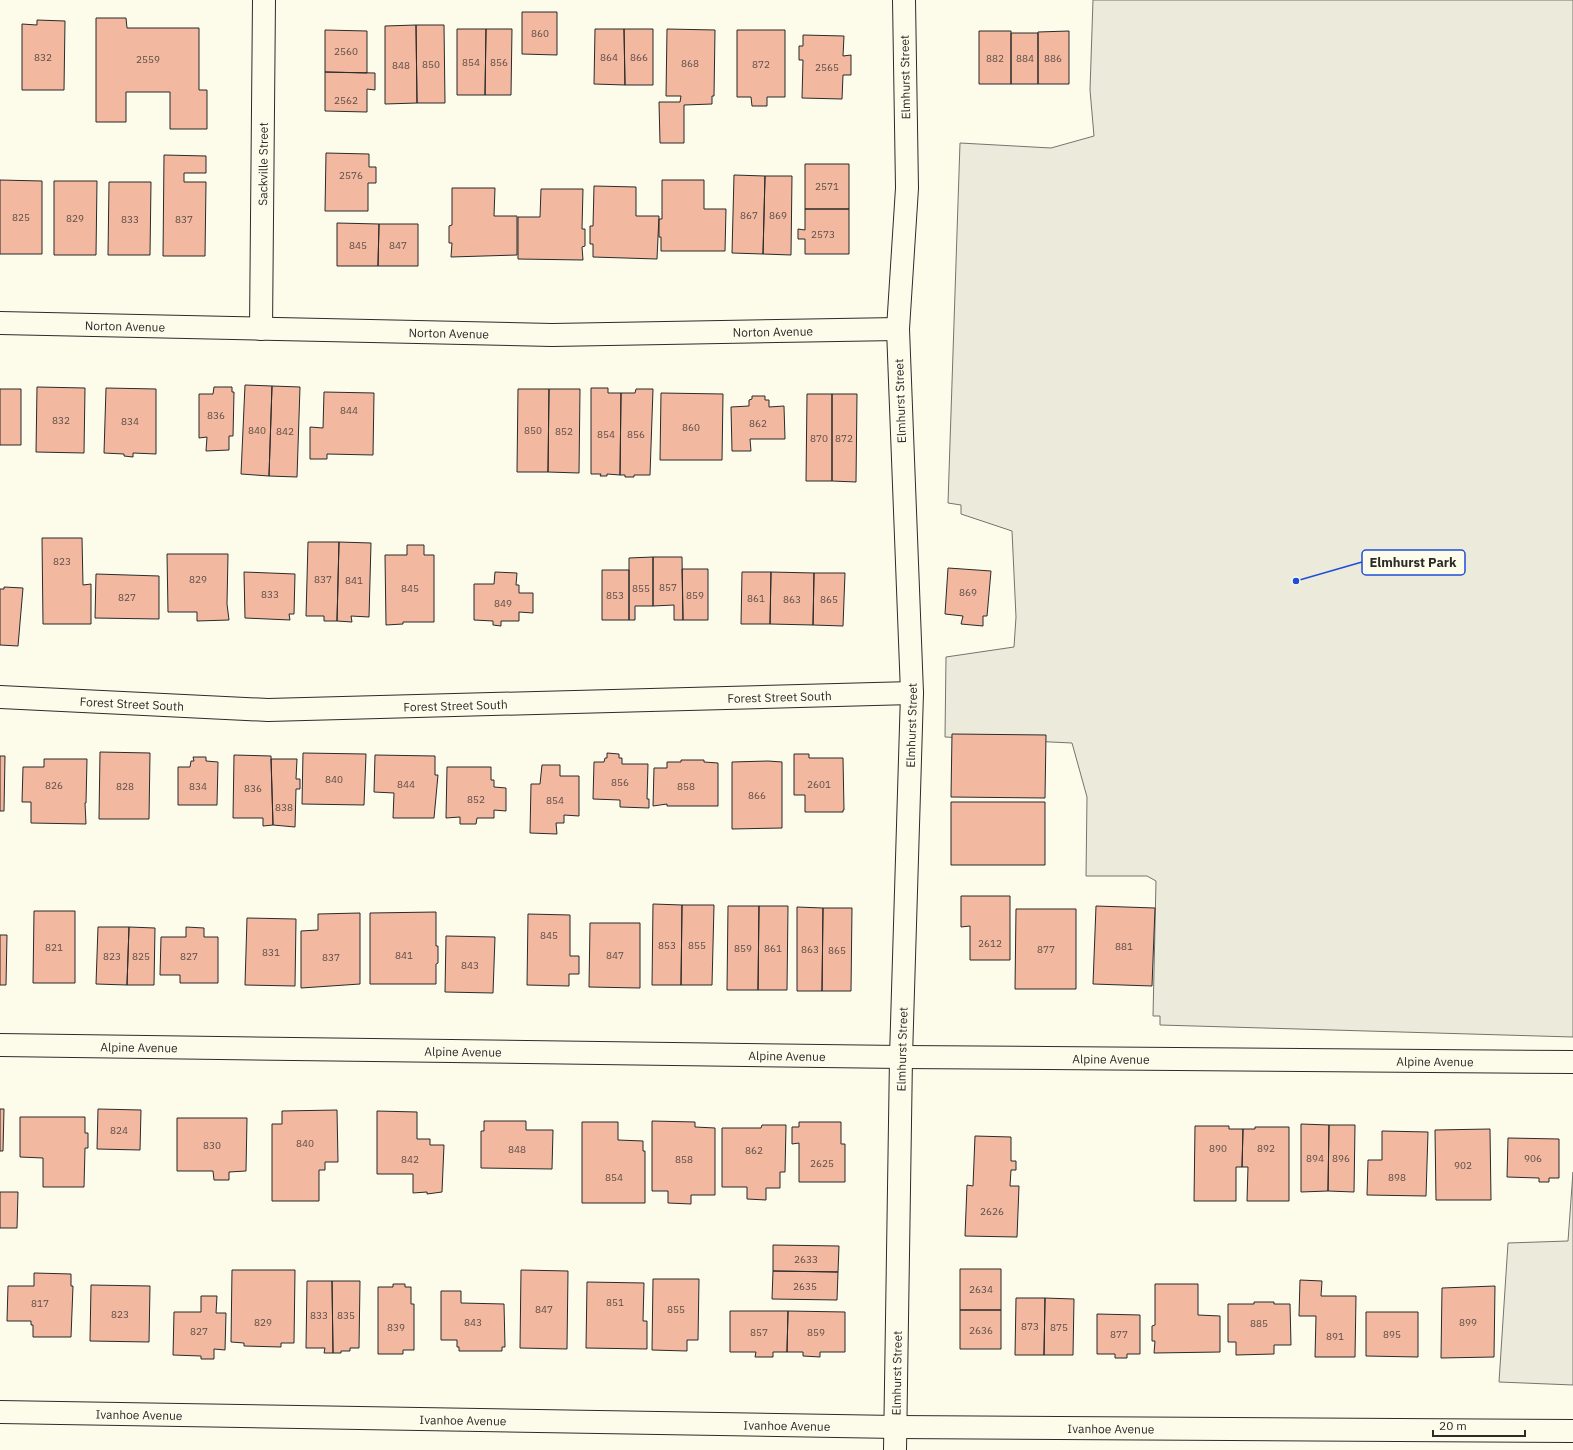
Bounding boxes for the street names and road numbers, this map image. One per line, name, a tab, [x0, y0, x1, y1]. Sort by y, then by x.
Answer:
street label: Elmhurst Street	[897, 35, 913, 119]
street label: Sackville Street	[255, 122, 270, 206]
street label: Norton Avenue	[85, 317, 166, 334]
street label: Norton Avenue	[733, 323, 814, 339]
street label: Norton Avenue	[409, 324, 490, 341]
street label: Elmhurst Street	[891, 359, 909, 443]
street label: Elmhurst Street	[902, 683, 920, 768]
street label: Forest Street South	[727, 688, 832, 705]
street label: Forest Street South	[79, 693, 184, 713]
street label: Forest Street South	[403, 696, 508, 714]
street label: Elmhurst Street	[893, 1007, 910, 1091]
street label: Alpine Avenue	[100, 1039, 178, 1055]
street label: Alpine Avenue	[424, 1043, 502, 1059]
street label: Alpine Avenue	[748, 1047, 826, 1064]
street label: Alpine Avenue	[1072, 1051, 1150, 1066]
street label: Alpine Avenue	[1396, 1053, 1474, 1069]
street label: Elmhurst Street	[888, 1331, 904, 1415]
street label: Ivanhoe Avenue	[95, 1406, 183, 1423]
street label: Ivanhoe Avenue	[419, 1412, 507, 1428]
street label: Ivanhoe Avenue	[743, 1417, 831, 1433]
street label: Ivanhoe Avenue	[1067, 1421, 1155, 1436]

